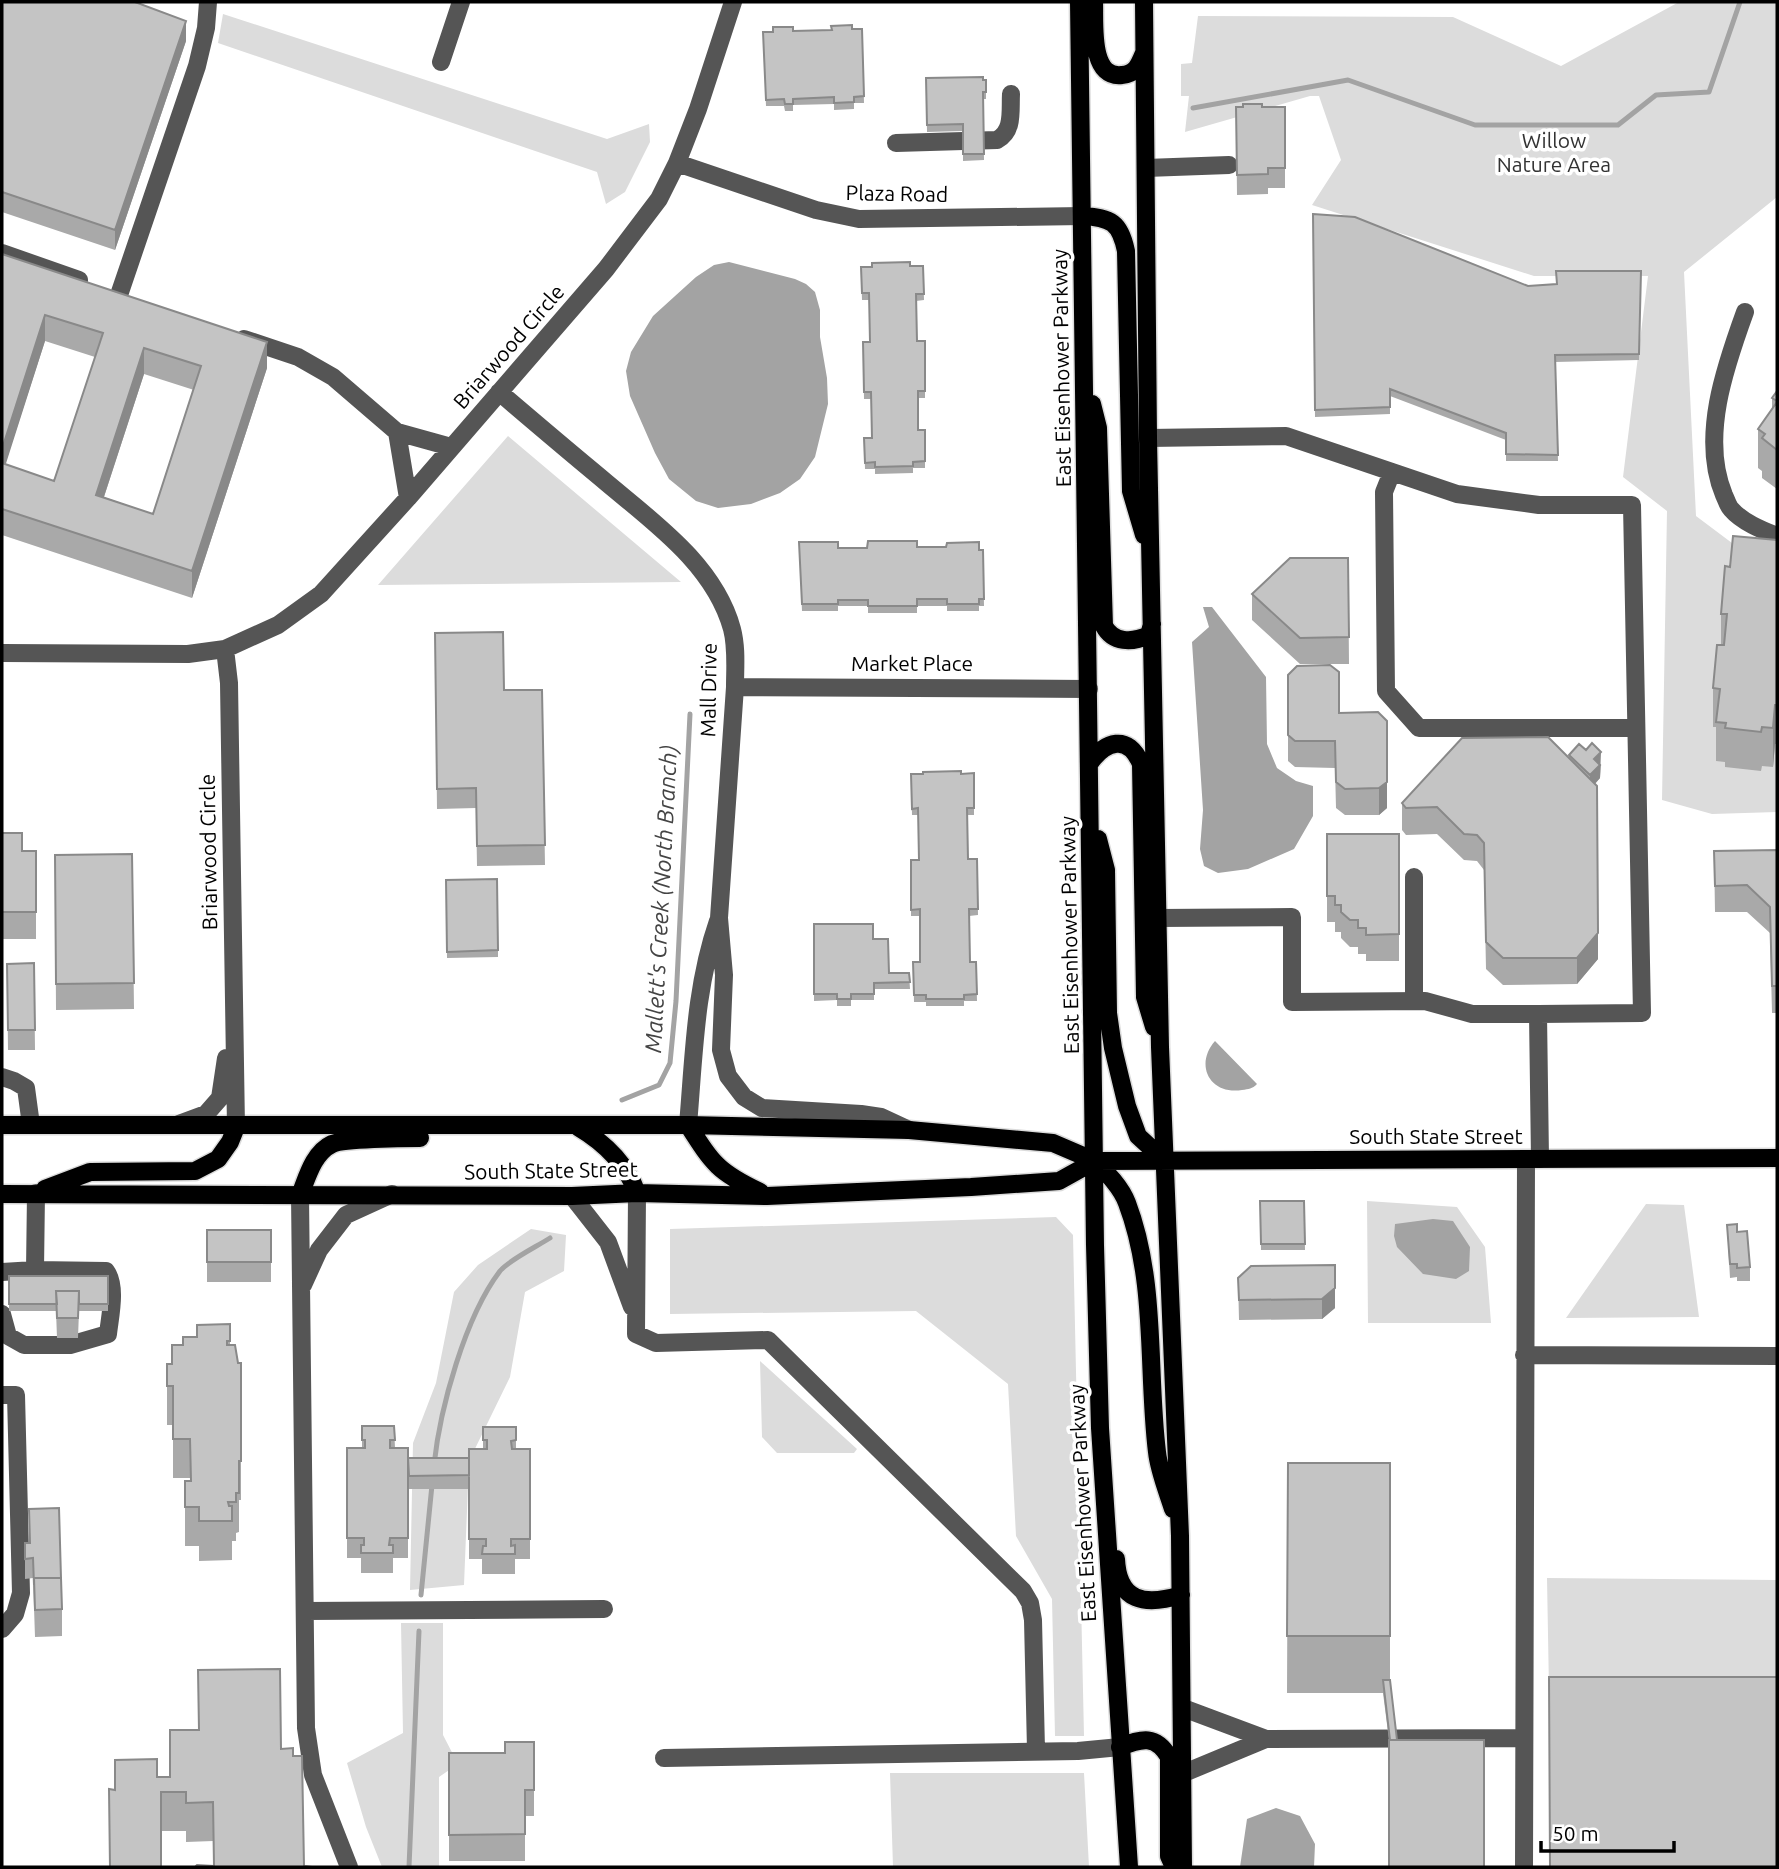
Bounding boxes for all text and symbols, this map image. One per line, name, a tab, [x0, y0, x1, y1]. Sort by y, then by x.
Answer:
park label: Willow Nature Area	[1497, 128, 1611, 176]
street label: Plaza Road	[846, 180, 948, 206]
street label: East Eisenhower Parkway	[1047, 249, 1075, 487]
street label: Briarwood Circle	[448, 279, 569, 413]
street label: Mall Drive	[695, 643, 721, 737]
street label: Market Place	[851, 651, 973, 675]
water label: Mallett's Creek (North Branch)	[640, 744, 682, 1054]
street label: Briarwood Circle	[195, 774, 221, 930]
street label: East Eisenhower Parkway	[1055, 816, 1083, 1054]
street label: South State Street	[1349, 1124, 1523, 1148]
street label: South State Street	[464, 1156, 638, 1184]
street label: East Eisenhower Parkway	[1064, 1384, 1100, 1623]
scale bar	[1541, 1810, 1674, 1854]
text: 50 m	[1552, 1821, 1599, 1845]

